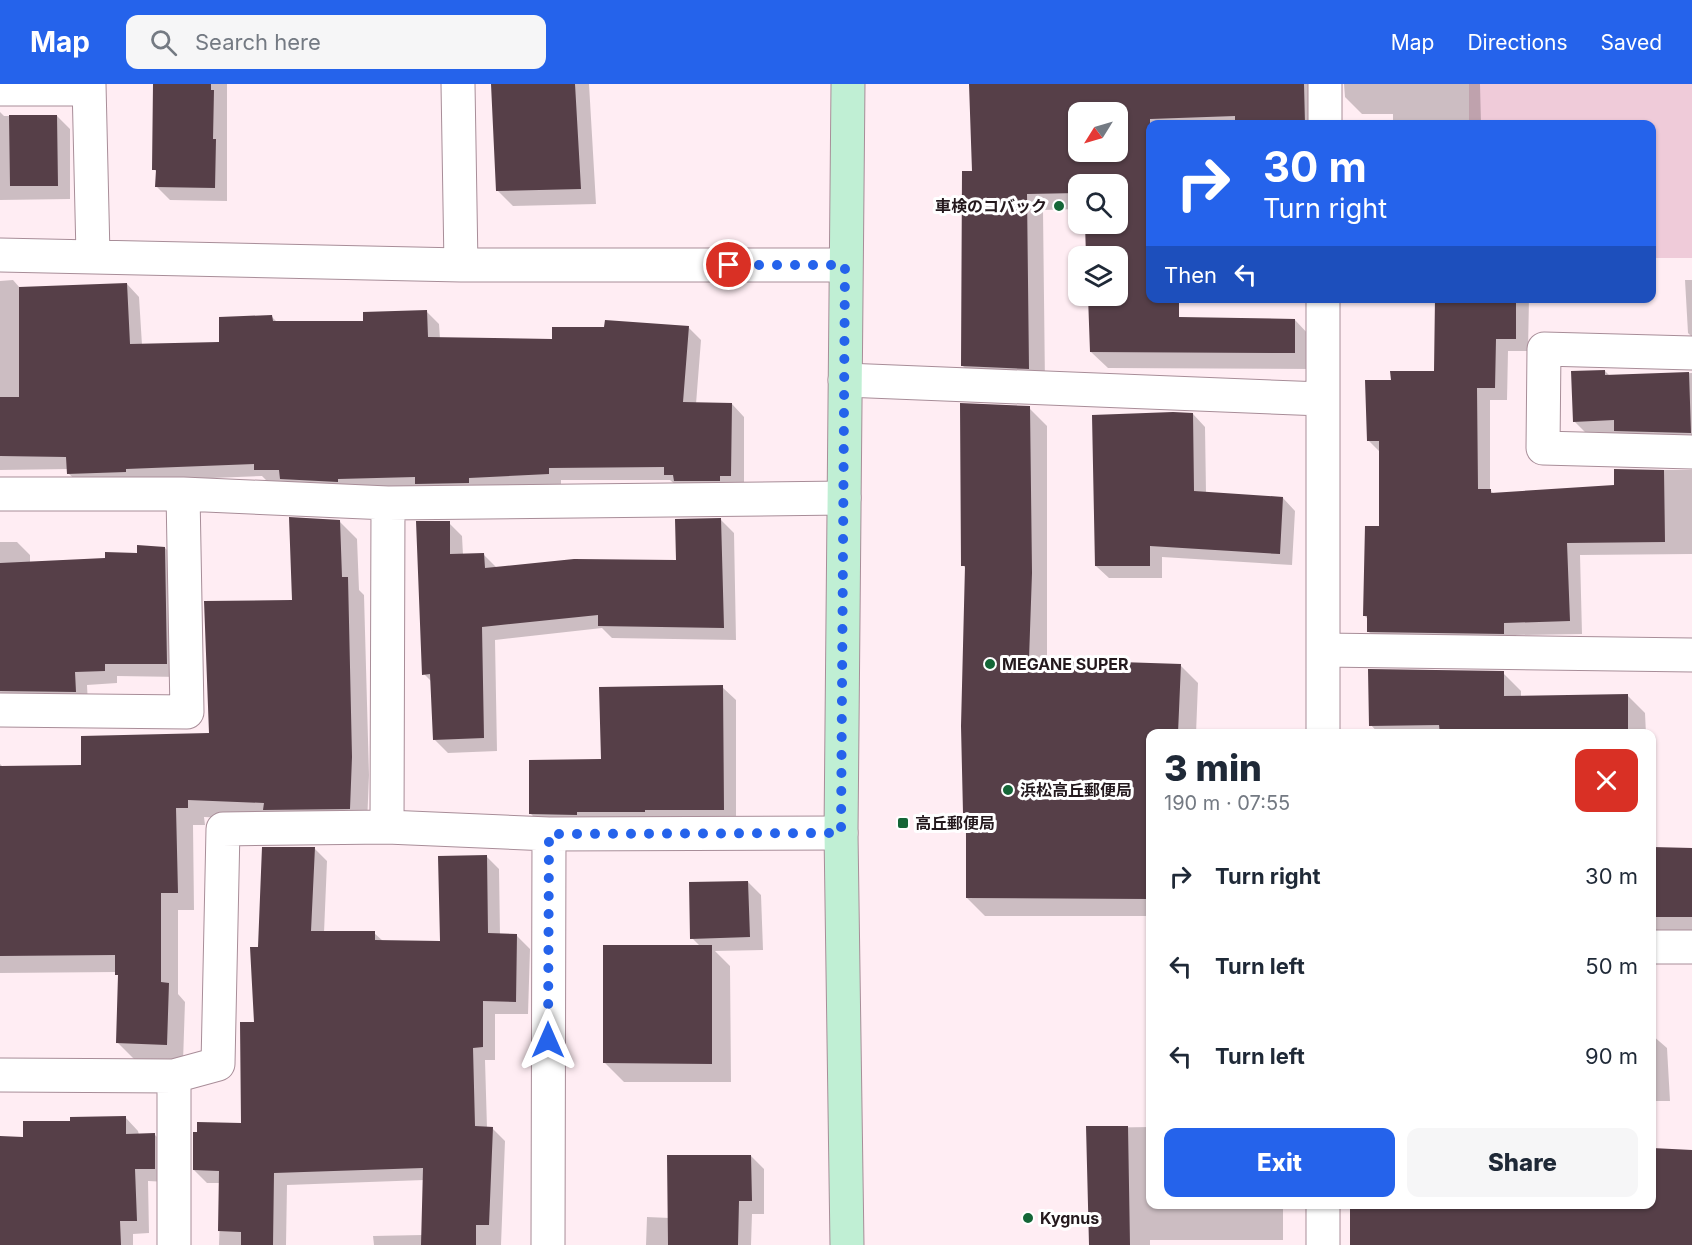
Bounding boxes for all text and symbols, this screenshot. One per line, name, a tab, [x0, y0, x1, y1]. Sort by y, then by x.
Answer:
search box	[126, 15, 546, 69]
text: Map	[30, 25, 90, 59]
icon: search	[147, 26, 180, 59]
text: Search here	[195, 29, 321, 55]
text: Map	[1391, 30, 1434, 55]
text: Directions	[1467, 30, 1568, 55]
text: Saved	[1601, 30, 1662, 55]
north arrow	[1068, 102, 1128, 162]
map controls	[1068, 102, 1128, 306]
text: 30 m	[1263, 141, 1367, 192]
icon: right	[1164, 144, 1242, 222]
button: search	[1068, 174, 1128, 234]
text: Turn right	[1263, 192, 1387, 225]
place label: 車検のコバック	[935, 196, 1047, 216]
marker: 車検のコバック	[1052, 199, 1066, 213]
pin	[703, 239, 754, 290]
button: layers	[1068, 246, 1128, 306]
icon: arrive	[712, 248, 745, 281]
icon: left	[1229, 258, 1262, 291]
text: Then	[1164, 262, 1217, 288]
place label: MEGANE SUPER	[1002, 654, 1129, 674]
marker: MEGANE SUPER	[983, 657, 997, 671]
text: 3 min	[1164, 746, 1262, 790]
button: close	[1575, 749, 1638, 812]
place label: 浜松高丘郵便局	[1020, 780, 1132, 800]
marker: 浜松高丘郵便局	[1001, 783, 1015, 797]
text: 190 m · 07:55	[1164, 791, 1290, 815]
place label: 高丘郵便局	[915, 813, 995, 833]
marker: 高丘郵便局	[896, 816, 910, 830]
icon: right	[1164, 860, 1197, 893]
text: Turn right	[1215, 863, 1321, 889]
text: 30 m	[1585, 863, 1638, 889]
icon: left	[1164, 950, 1197, 983]
text: Turn left	[1215, 953, 1305, 979]
text: 50 m	[1585, 953, 1638, 979]
position arrow	[516, 1008, 580, 1072]
icon: left	[1164, 1040, 1197, 1073]
text: Turn left	[1215, 1043, 1305, 1069]
text: 90 m	[1585, 1043, 1638, 1069]
button: Exit	[1164, 1128, 1395, 1197]
button: Share	[1407, 1128, 1638, 1197]
place label: Kygnus	[1040, 1208, 1099, 1228]
marker: Kygnus	[1021, 1211, 1035, 1225]

